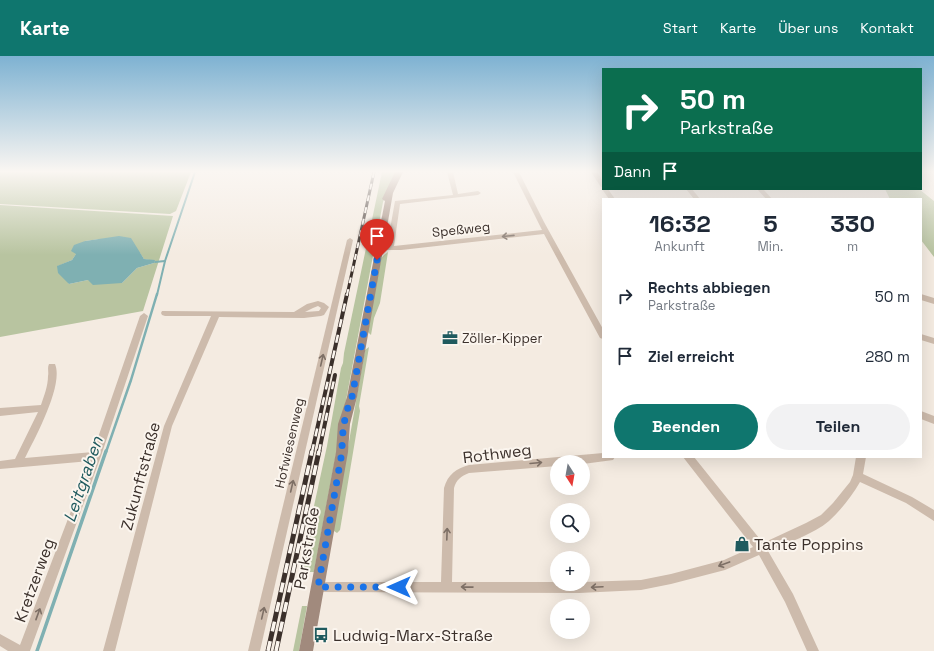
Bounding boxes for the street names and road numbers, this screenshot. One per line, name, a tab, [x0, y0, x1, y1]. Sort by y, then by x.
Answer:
street label: Speßweg	[431, 218, 491, 241]
street label: Hofwiesenweg	[271, 396, 308, 490]
street label: Zukunftstraße	[116, 420, 165, 533]
street label: Rothweg	[461, 439, 533, 468]
street label: Parkstraße	[289, 505, 324, 591]
street label: Kretzerweg	[10, 535, 59, 625]

